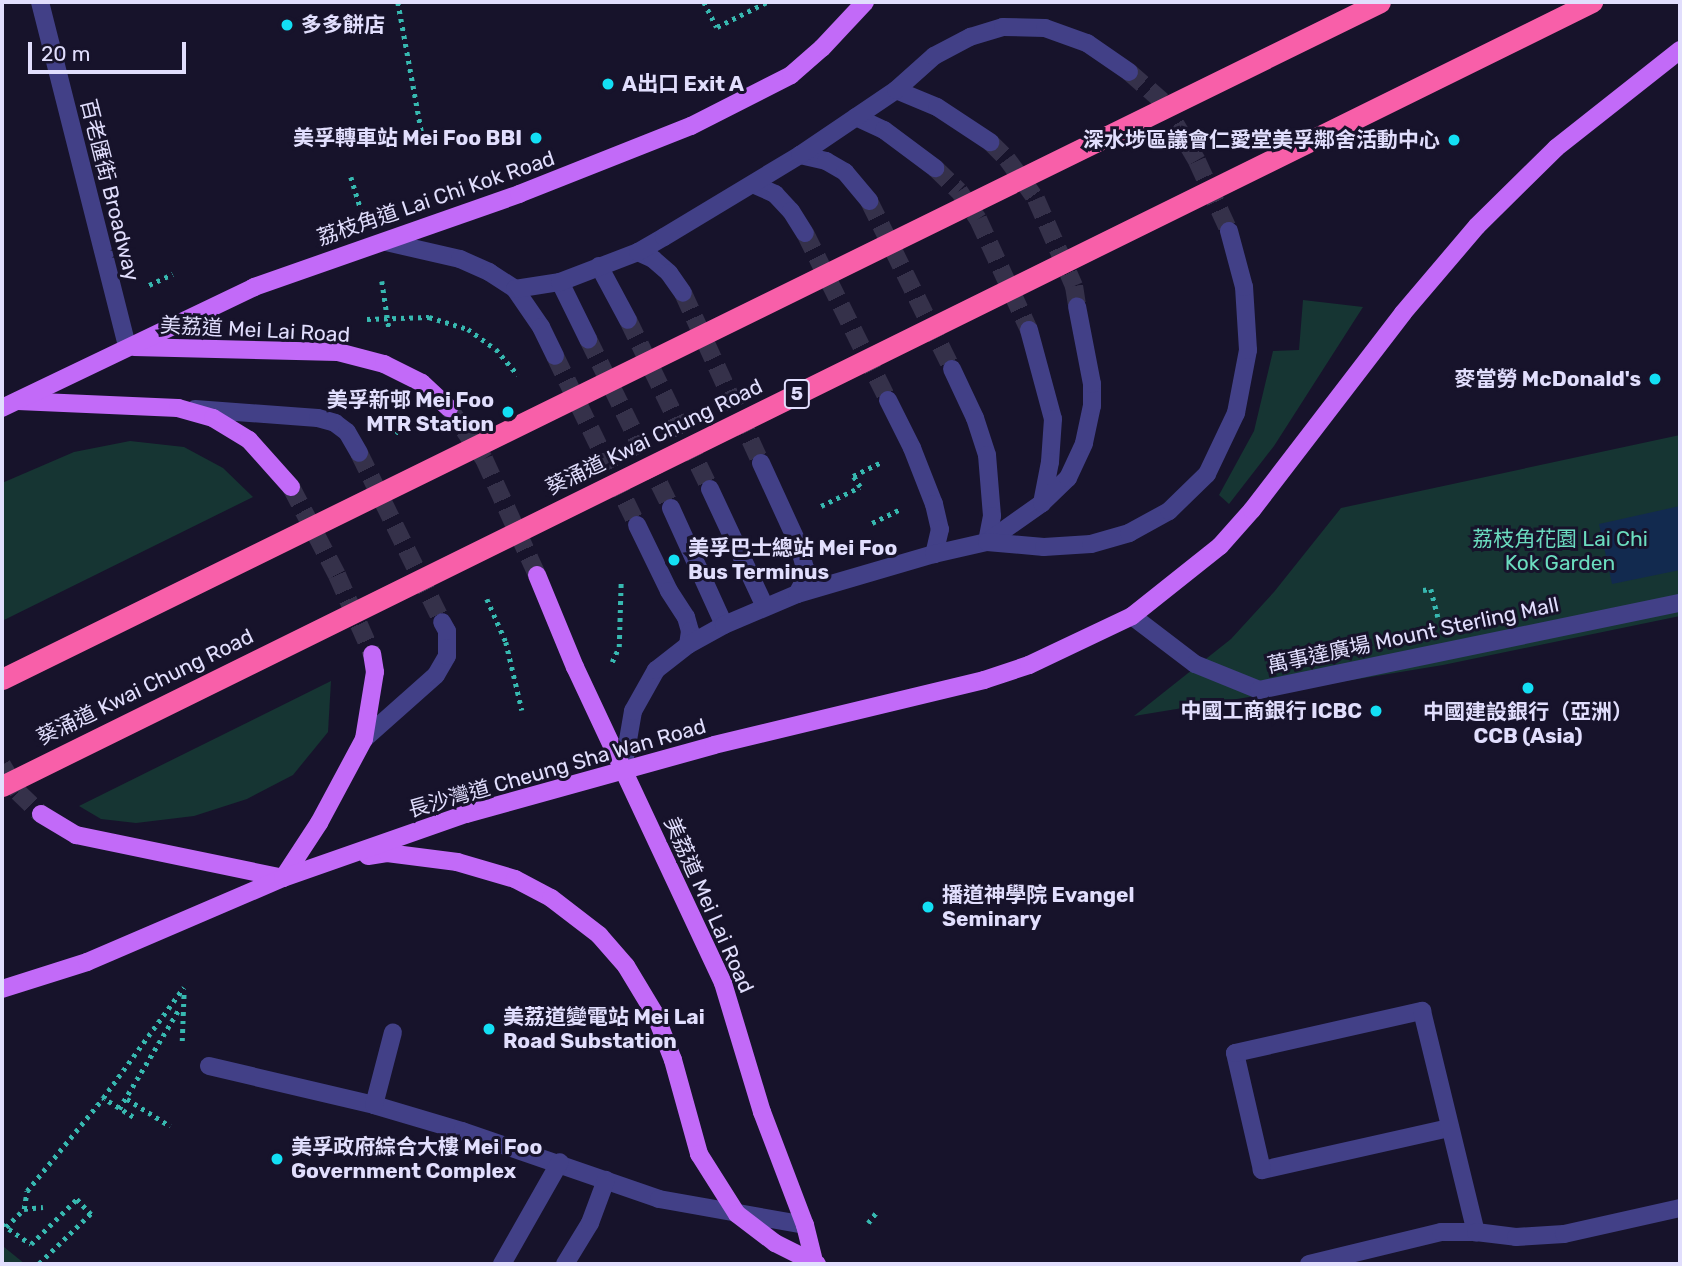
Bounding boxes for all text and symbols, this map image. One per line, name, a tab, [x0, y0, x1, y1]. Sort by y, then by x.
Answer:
place label: 多多餅店	[301, 12, 385, 38]
marker: 多多餅店	[279, 17, 295, 33]
scale bar	[32, 28, 189, 72]
text: 20 m	[41, 41, 90, 66]
place label: A出口 Exit A	[622, 71, 745, 97]
marker: A出口 Exit A	[600, 76, 616, 92]
street label: 百老匯街 Broadway	[75, 96, 145, 284]
place label: 美孚轉車站 Mei Foo BBI	[293, 125, 522, 151]
place label: 深水埗區議會仁愛堂美孚鄰舍活動中心	[1083, 127, 1440, 153]
marker: 美孚轉車站 Mei Foo BBI	[528, 130, 544, 146]
marker: 深水埗區議會仁愛堂美孚鄰舍活動中心	[1446, 132, 1462, 148]
street label: 荔枝角道 Lai Chi Kok Road	[314, 145, 558, 251]
street label: 美荔道 Mei Lai Road	[159, 312, 351, 348]
place label: 麥當勞 McDonald's	[1454, 366, 1641, 392]
marker: 麥當勞 McDonald's	[1647, 371, 1663, 387]
street label: 葵涌道 Kwai Chung Road	[542, 374, 766, 500]
road number: 5	[783, 378, 811, 410]
place label: 美孚新邨 Mei Foo MTR Station	[327, 387, 494, 437]
marker: 美孚新邨 Mei Foo MTR Station	[500, 404, 516, 420]
park label: 荔枝角花園 Lai Chi Kok Garden	[1472, 526, 1648, 576]
place label: 美孚巴士總站 Mei Foo Bus Terminus	[688, 535, 897, 585]
marker: 美孚巴士總站 Mei Foo Bus Terminus	[666, 552, 682, 568]
street label: 萬事達廣場 Mount Sterling Mall	[1265, 592, 1561, 678]
street label: 葵涌道 Kwai Chung Road	[33, 624, 257, 750]
marker: 中國建設銀行（亞洲） CCB (Asia)	[1520, 680, 1536, 696]
place label: 中國工商銀行 ICBC	[1180, 698, 1362, 724]
place label: 中國建設銀行（亞洲） CCB (Asia)	[1423, 699, 1633, 749]
marker: 中國工商銀行 ICBC	[1368, 703, 1384, 719]
street label: 長沙灣道 Cheung Sha Wan Road	[405, 713, 709, 823]
street label: 美荔道 Mei Lai Road	[659, 813, 759, 997]
place label: 播道神學院 Evangel Seminary	[942, 882, 1134, 932]
marker: 播道神學院 Evangel Seminary	[920, 899, 936, 915]
place label: 美荔道變電站 Mei Lai Road Substation	[503, 1004, 705, 1054]
marker: 美荔道變電站 Mei Lai Road Substation	[481, 1021, 497, 1037]
place label: 美孚政府綜合大樓 Mei Foo Government Complex	[291, 1134, 542, 1184]
marker: 美孚政府綜合大樓 Mei Foo Government Complex	[269, 1151, 285, 1167]

